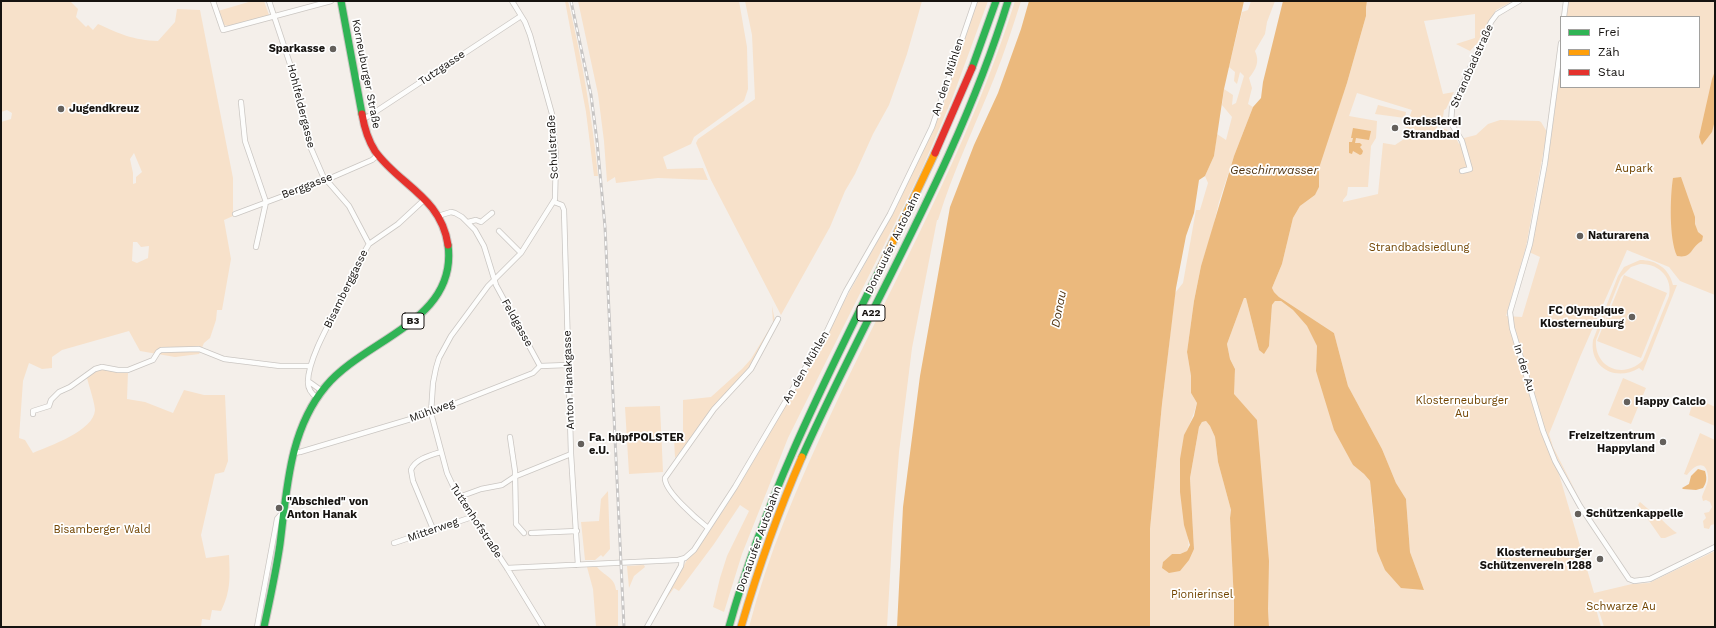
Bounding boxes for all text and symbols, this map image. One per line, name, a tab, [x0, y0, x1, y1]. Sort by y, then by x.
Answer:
legend	[1560, 16, 1700, 88]
street label: Korneuburger Straße	[349, 18, 383, 130]
street label: Strandbadstraße	[1448, 22, 1496, 110]
text: Frei	[1598, 25, 1620, 39]
street label: An den Mühlen	[929, 36, 967, 118]
place label: Sparkasse	[269, 42, 325, 56]
marker: Sparkasse	[328, 44, 338, 54]
text: Zäh	[1598, 45, 1620, 59]
street label: Tutzgasse	[416, 48, 468, 88]
street label: Hohlfeldergasse	[284, 63, 318, 149]
text: Stau	[1598, 65, 1625, 79]
place label: Jugendkreuz	[69, 102, 139, 116]
marker: Jugendkreuz	[56, 104, 66, 114]
street label: Schulstraße	[545, 115, 561, 179]
place label: Greisslerei Strandbad	[1403, 115, 1461, 141]
marker: Greisslerei Strandbad	[1390, 123, 1400, 133]
park label: Aupark	[1615, 162, 1653, 176]
water label: Geschirrwasser	[1230, 163, 1318, 177]
street label: Berggasse	[280, 170, 334, 202]
street label: Donauufer Autobahn	[863, 190, 923, 296]
place label: Naturarena	[1588, 229, 1649, 243]
marker: Naturarena	[1575, 231, 1585, 241]
park label: Strandbadsiedlung	[1369, 241, 1469, 255]
street label: Bisamberggasse	[321, 247, 371, 331]
water label: Donau	[1048, 289, 1070, 329]
street label: Feldgasse	[498, 297, 536, 349]
place label: FC Olympique Klosterneuburg	[1540, 304, 1624, 330]
road number: A22	[857, 305, 885, 321]
marker: FC Olympique Klosterneuburg	[1627, 312, 1637, 322]
road number: B3	[402, 313, 424, 329]
street label: An den Mühlen	[780, 329, 832, 405]
street label: Anton Hanakgasse	[561, 330, 577, 430]
street label: In der Au	[1510, 343, 1538, 393]
park label: Klosterneuburger Au	[1416, 394, 1508, 420]
place label: Happy Calcio	[1635, 395, 1706, 409]
street label: Mühlweg	[408, 397, 456, 425]
marker: Happy Calcio	[1622, 397, 1632, 407]
place label: Freizeitzentrum Happyland	[1569, 429, 1655, 455]
place label: Fa. hüpfPOLSTER e.U.	[589, 431, 684, 457]
marker: Freizeitzentrum Happyland	[1658, 437, 1668, 447]
marker: Fa. hüpfPOLSTER e.U.	[576, 439, 586, 449]
street label: Tuttenhofstraße	[447, 481, 505, 561]
street label: Donauufer Autobahn	[734, 484, 784, 594]
place label: "Abschied" von Anton Hanak	[287, 495, 368, 521]
marker: "Abschied" von Anton Hanak	[274, 503, 284, 513]
place label: Schützenkappelle	[1586, 507, 1683, 521]
marker: Schützenkappelle	[1573, 509, 1583, 519]
street label: Mitterweg	[406, 515, 460, 545]
park label: Bisamberger Wald	[53, 523, 151, 537]
place label: Klosterneuburger Schützenverein 1288	[1480, 546, 1592, 572]
marker: Klosterneuburger Schützenverein 1288	[1595, 554, 1605, 564]
park label: Pionierinsel	[1171, 588, 1233, 602]
park label: Schwarze Au	[1586, 600, 1656, 614]

